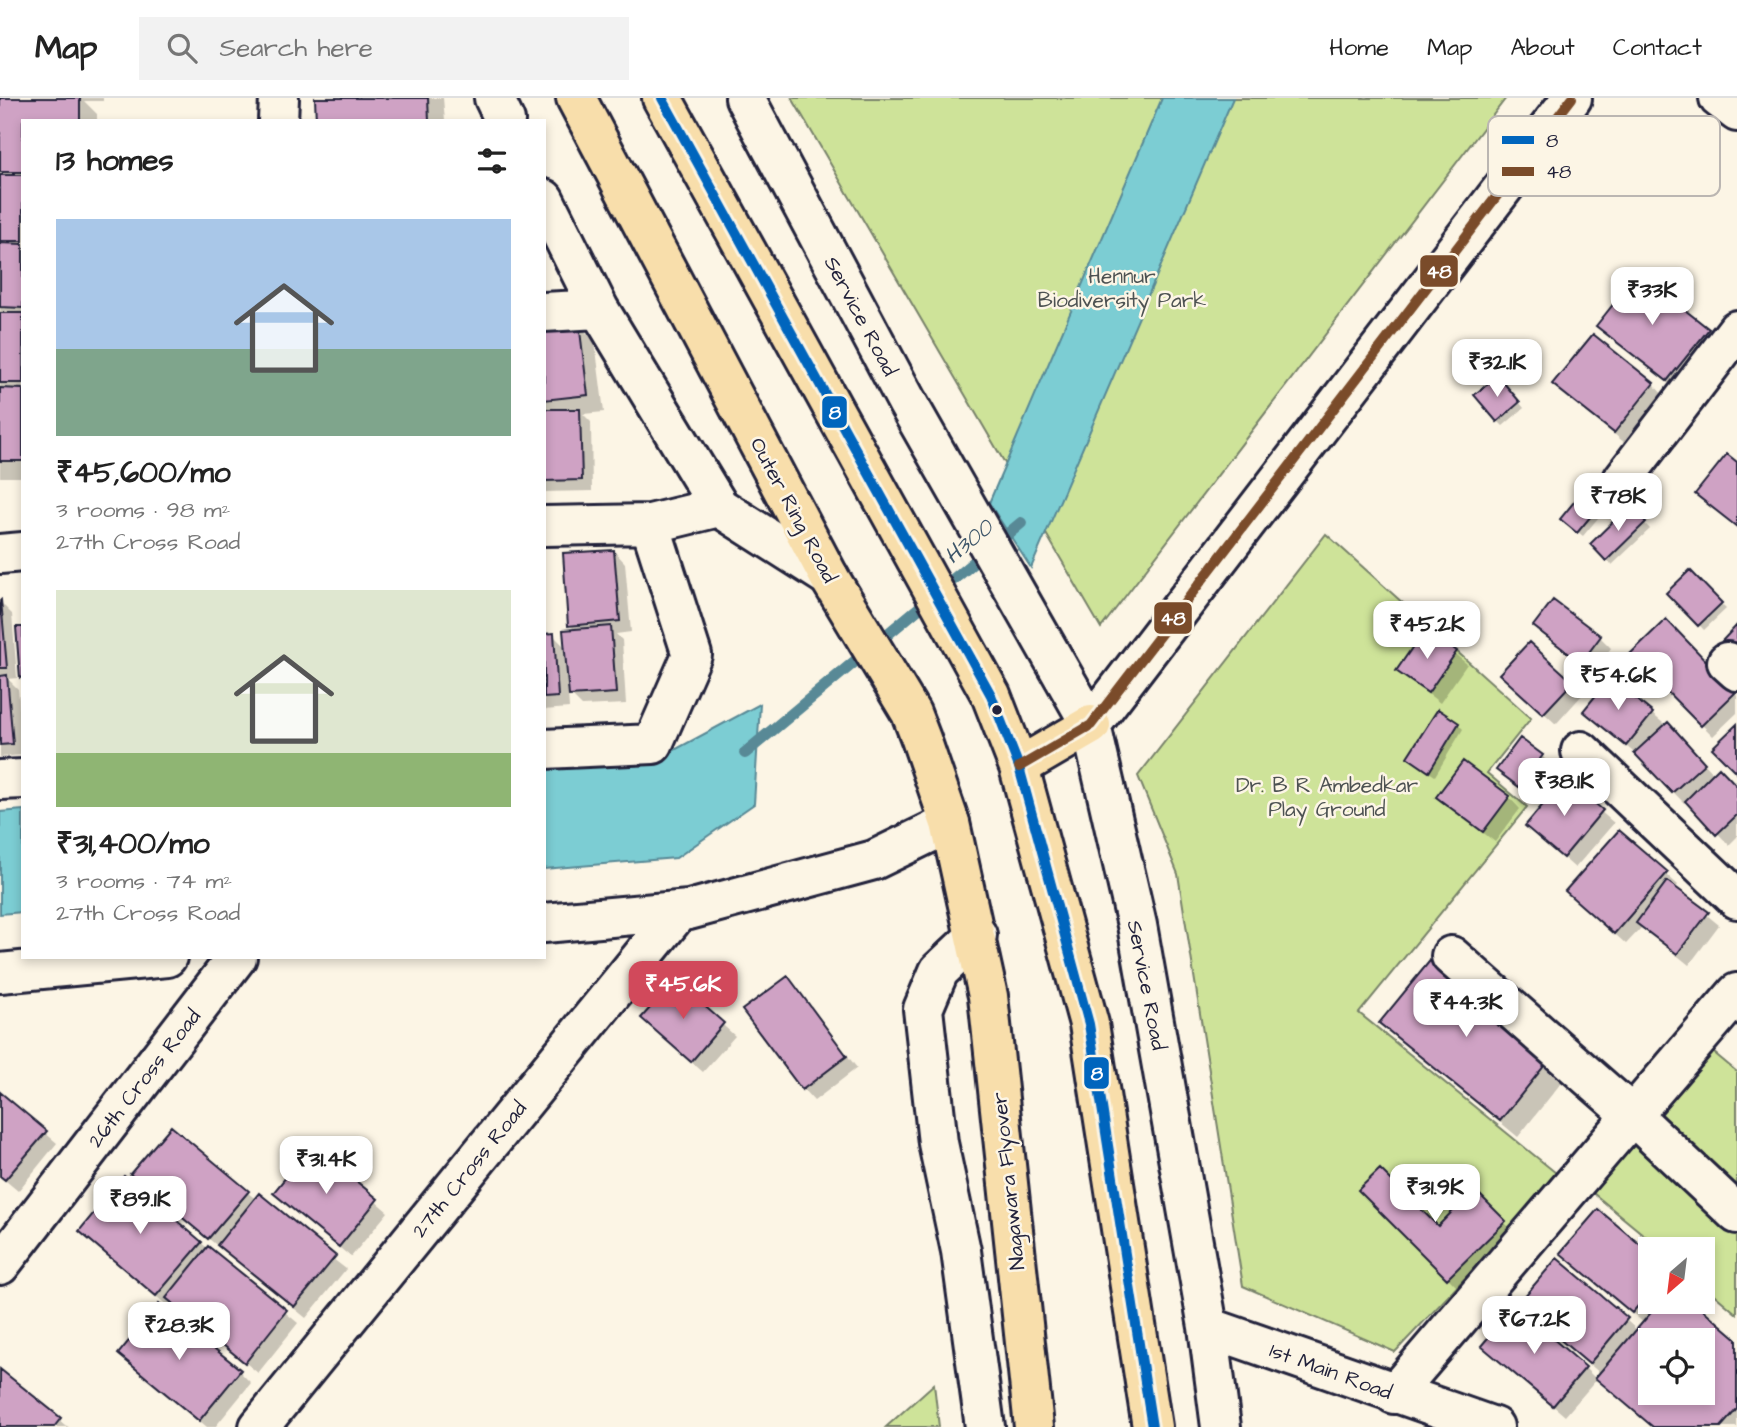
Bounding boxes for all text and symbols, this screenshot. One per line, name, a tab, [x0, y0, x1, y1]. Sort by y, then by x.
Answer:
search box	[139, 17, 629, 80]
text: Map	[35, 25, 97, 71]
icon: search	[163, 29, 201, 67]
text: Search here	[219, 30, 373, 66]
text: Home	[1329, 31, 1389, 65]
text: Map	[1427, 31, 1472, 65]
text: About	[1510, 31, 1575, 65]
text: Contact	[1613, 31, 1702, 65]
legend	[1488, 116, 1720, 196]
text: 8	[1546, 128, 1558, 155]
text: 13 homes	[56, 140, 173, 182]
icon: filters	[473, 142, 511, 180]
text: 48	[1546, 159, 1571, 186]
street label: Service Road	[817, 251, 904, 381]
line badge: 48	[1419, 254, 1459, 288]
text: 48	[1426, 259, 1452, 286]
park label: Hennur Biodiversity Park	[1038, 262, 1206, 317]
icon: home	[221, 265, 347, 391]
pin: ₹33K	[1611, 268, 1693, 327]
text: ₹33K	[1627, 274, 1677, 306]
pin: ₹32.1K	[1440, 340, 1554, 399]
text: ₹32.1K	[1468, 346, 1526, 378]
line badge: 8	[821, 395, 848, 429]
text: 8	[829, 400, 842, 427]
street label: Outer Ring Road	[741, 432, 844, 589]
text: ₹45,600/mo	[56, 452, 231, 494]
pin: ₹78K	[1577, 474, 1659, 533]
text: ₹78K	[1590, 480, 1646, 512]
text: 3 rooms · 98 m²	[56, 494, 230, 526]
water label: H300	[937, 510, 1002, 572]
text: 27th Cross Road	[56, 526, 240, 558]
line badge: 48	[1153, 601, 1193, 635]
pin: ₹45.2K	[1370, 602, 1484, 661]
text: 48	[1160, 606, 1186, 633]
text: ₹45.2K	[1389, 608, 1465, 640]
icon: home	[221, 636, 347, 762]
pin: ₹54.6K	[1561, 652, 1675, 712]
text: ₹54.6K	[1580, 659, 1656, 691]
unlabelled marker	[990, 703, 1004, 717]
pin: ₹38.1K	[1507, 758, 1621, 818]
text: ₹38.1K	[1534, 765, 1594, 797]
park label: Dr. B R Ambedkar Play Ground	[1236, 771, 1418, 826]
text: ₹31,400/mo	[56, 823, 210, 865]
text: 3 rooms · 74 m²	[56, 865, 232, 897]
text: 27th Cross Road	[56, 897, 240, 929]
street label: Service Road	[1120, 918, 1173, 1053]
pin: ₹45.6K	[626, 962, 740, 1021]
text: ₹45.6K	[645, 968, 721, 1000]
pin: ₹44.3K	[1409, 979, 1523, 1039]
text: ₹44.3K	[1429, 986, 1503, 1018]
street label: 26th Cross Road	[81, 1003, 208, 1154]
line badge: 8	[1083, 1056, 1110, 1090]
text: 8	[1091, 1061, 1104, 1088]
street label: Nagawara Flyover	[985, 1090, 1034, 1271]
street label: 27th Cross Road	[405, 1095, 534, 1244]
pin: ₹31.4K	[269, 1136, 383, 1196]
text: ₹31.4K	[296, 1143, 356, 1175]
pin: ₹31.9K	[1378, 1164, 1492, 1224]
text: ₹31.9K	[1406, 1171, 1464, 1203]
pin: ₹89.1K	[83, 1176, 197, 1236]
text: ₹89.1K	[109, 1183, 171, 1215]
north arrow	[1638, 1237, 1715, 1314]
map controls	[1638, 1237, 1715, 1405]
pin: ₹67.2K	[1477, 1296, 1591, 1356]
pin: ₹28.3K	[122, 1302, 236, 1362]
text: ₹67.2K	[1498, 1303, 1570, 1335]
text: ₹28.3K	[144, 1309, 214, 1341]
button: locate	[1638, 1328, 1715, 1405]
street label: 1st Main Road	[1265, 1336, 1396, 1407]

